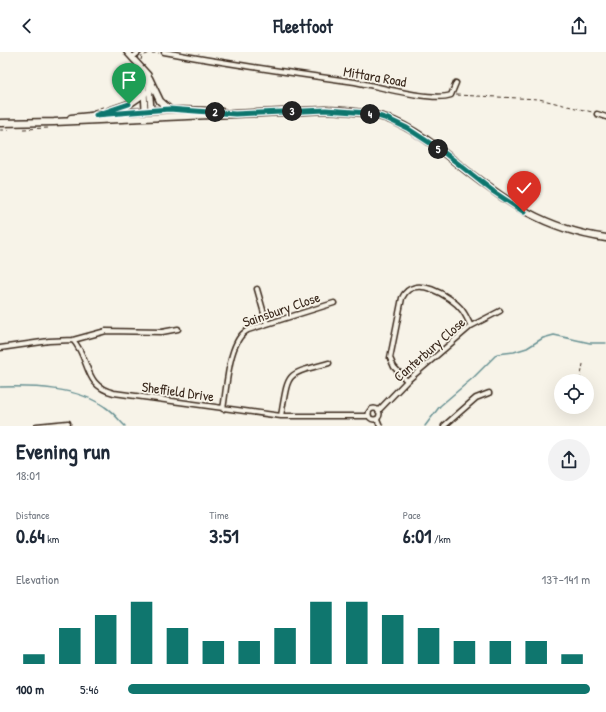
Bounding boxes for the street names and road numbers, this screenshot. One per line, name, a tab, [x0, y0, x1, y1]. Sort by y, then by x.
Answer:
street label: Mittara Road	[342, 61, 409, 91]
street label: Sainsbury Close	[240, 287, 323, 332]
street label: Canterbury Close	[389, 312, 470, 386]
street label: Sheffield Drive	[141, 377, 216, 406]

